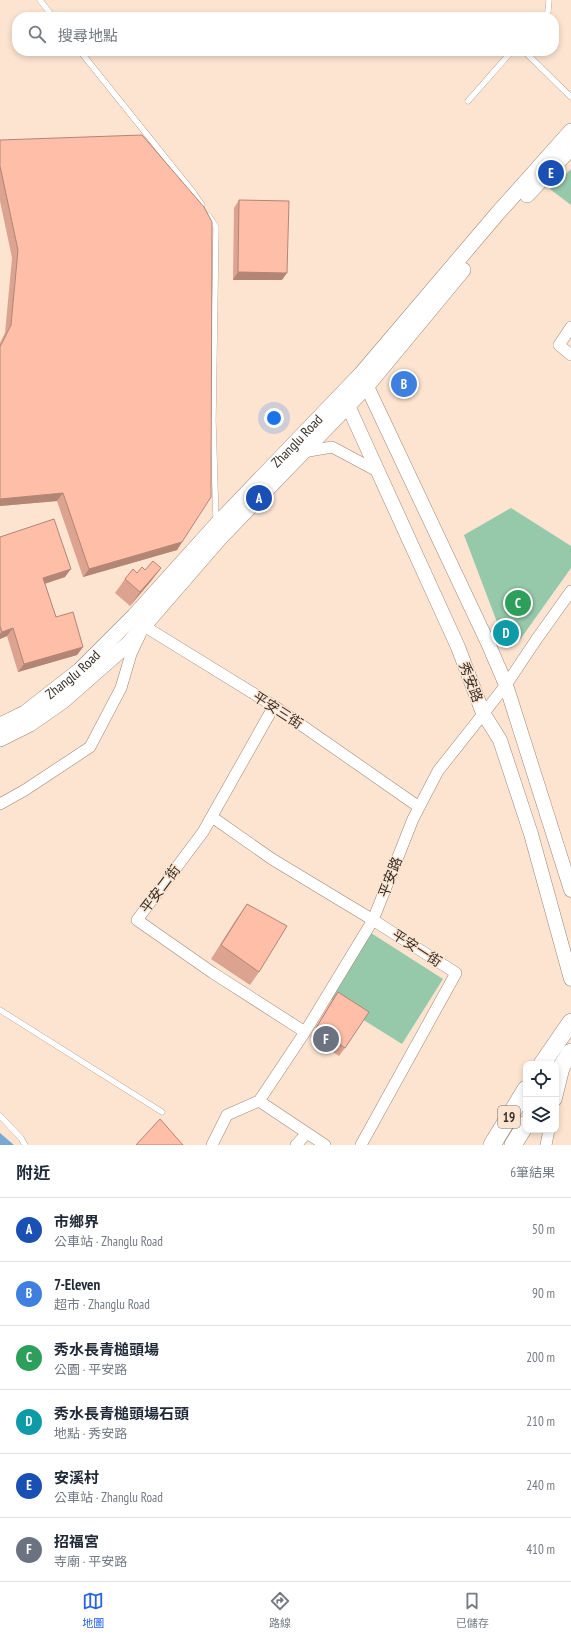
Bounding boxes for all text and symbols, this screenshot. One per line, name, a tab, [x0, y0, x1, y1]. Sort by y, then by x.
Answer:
search box	[12, 12, 559, 56]
icon: search	[26, 23, 48, 45]
text: 搜尋地點	[58, 26, 118, 45]
pin: E	[538, 158, 564, 188]
pin: B	[391, 369, 417, 399]
your location	[264, 408, 284, 428]
street label: Zhanglu Road	[267, 411, 326, 471]
pin: A	[246, 483, 272, 513]
pin: C	[505, 588, 531, 618]
pin: D	[493, 618, 519, 648]
street label: Zhanglu Road	[42, 646, 104, 703]
street label: 秀安路	[455, 659, 487, 705]
street label: 平安三街	[250, 687, 306, 733]
street label: 平安路	[374, 854, 406, 900]
street label: 平安二街	[136, 861, 184, 917]
street label: 平安一街	[389, 925, 445, 971]
pin: F	[313, 1024, 339, 1054]
map controls	[523, 1061, 559, 1133]
button: locate	[523, 1061, 559, 1097]
button: layers	[523, 1097, 559, 1133]
road number: 19	[498, 1106, 520, 1128]
text: 附近	[16, 1162, 50, 1184]
text: 6筆結果	[510, 1164, 555, 1181]
text: 市鄉界	[54, 1212, 99, 1231]
text: A	[26, 1221, 32, 1238]
text: 50 m	[532, 1221, 555, 1238]
text: 公車站 · Zhanglu Road	[54, 1233, 163, 1250]
text: 7-Eleven	[54, 1275, 100, 1294]
text: B	[26, 1285, 32, 1302]
text: 90 m	[532, 1285, 555, 1302]
text: 超市 · Zhanglu Road	[54, 1296, 150, 1313]
text: 秀水長青槌頭場	[54, 1340, 159, 1359]
text: C	[26, 1349, 32, 1366]
text: 200 m	[526, 1349, 555, 1366]
text: 公園 · 平安路	[54, 1361, 127, 1378]
text: 秀水長青槌頭場石頭	[54, 1404, 189, 1423]
text: D	[26, 1413, 32, 1430]
text: 210 m	[526, 1413, 555, 1430]
text: 地點 · 秀安路	[54, 1425, 127, 1442]
text: 安溪村	[54, 1468, 99, 1487]
text: E	[26, 1477, 32, 1494]
text: 240 m	[526, 1477, 555, 1494]
text: 公車站 · Zhanglu Road	[54, 1489, 163, 1506]
text: 招福宮	[54, 1532, 99, 1551]
text: F	[26, 1541, 32, 1558]
text: 410 m	[526, 1541, 555, 1558]
text: 寺廟 · 平安路	[54, 1553, 127, 1570]
tab: 地圖	[82, 1590, 104, 1630]
tab: 路線	[269, 1590, 291, 1630]
tab: 已儲存	[456, 1590, 489, 1630]

